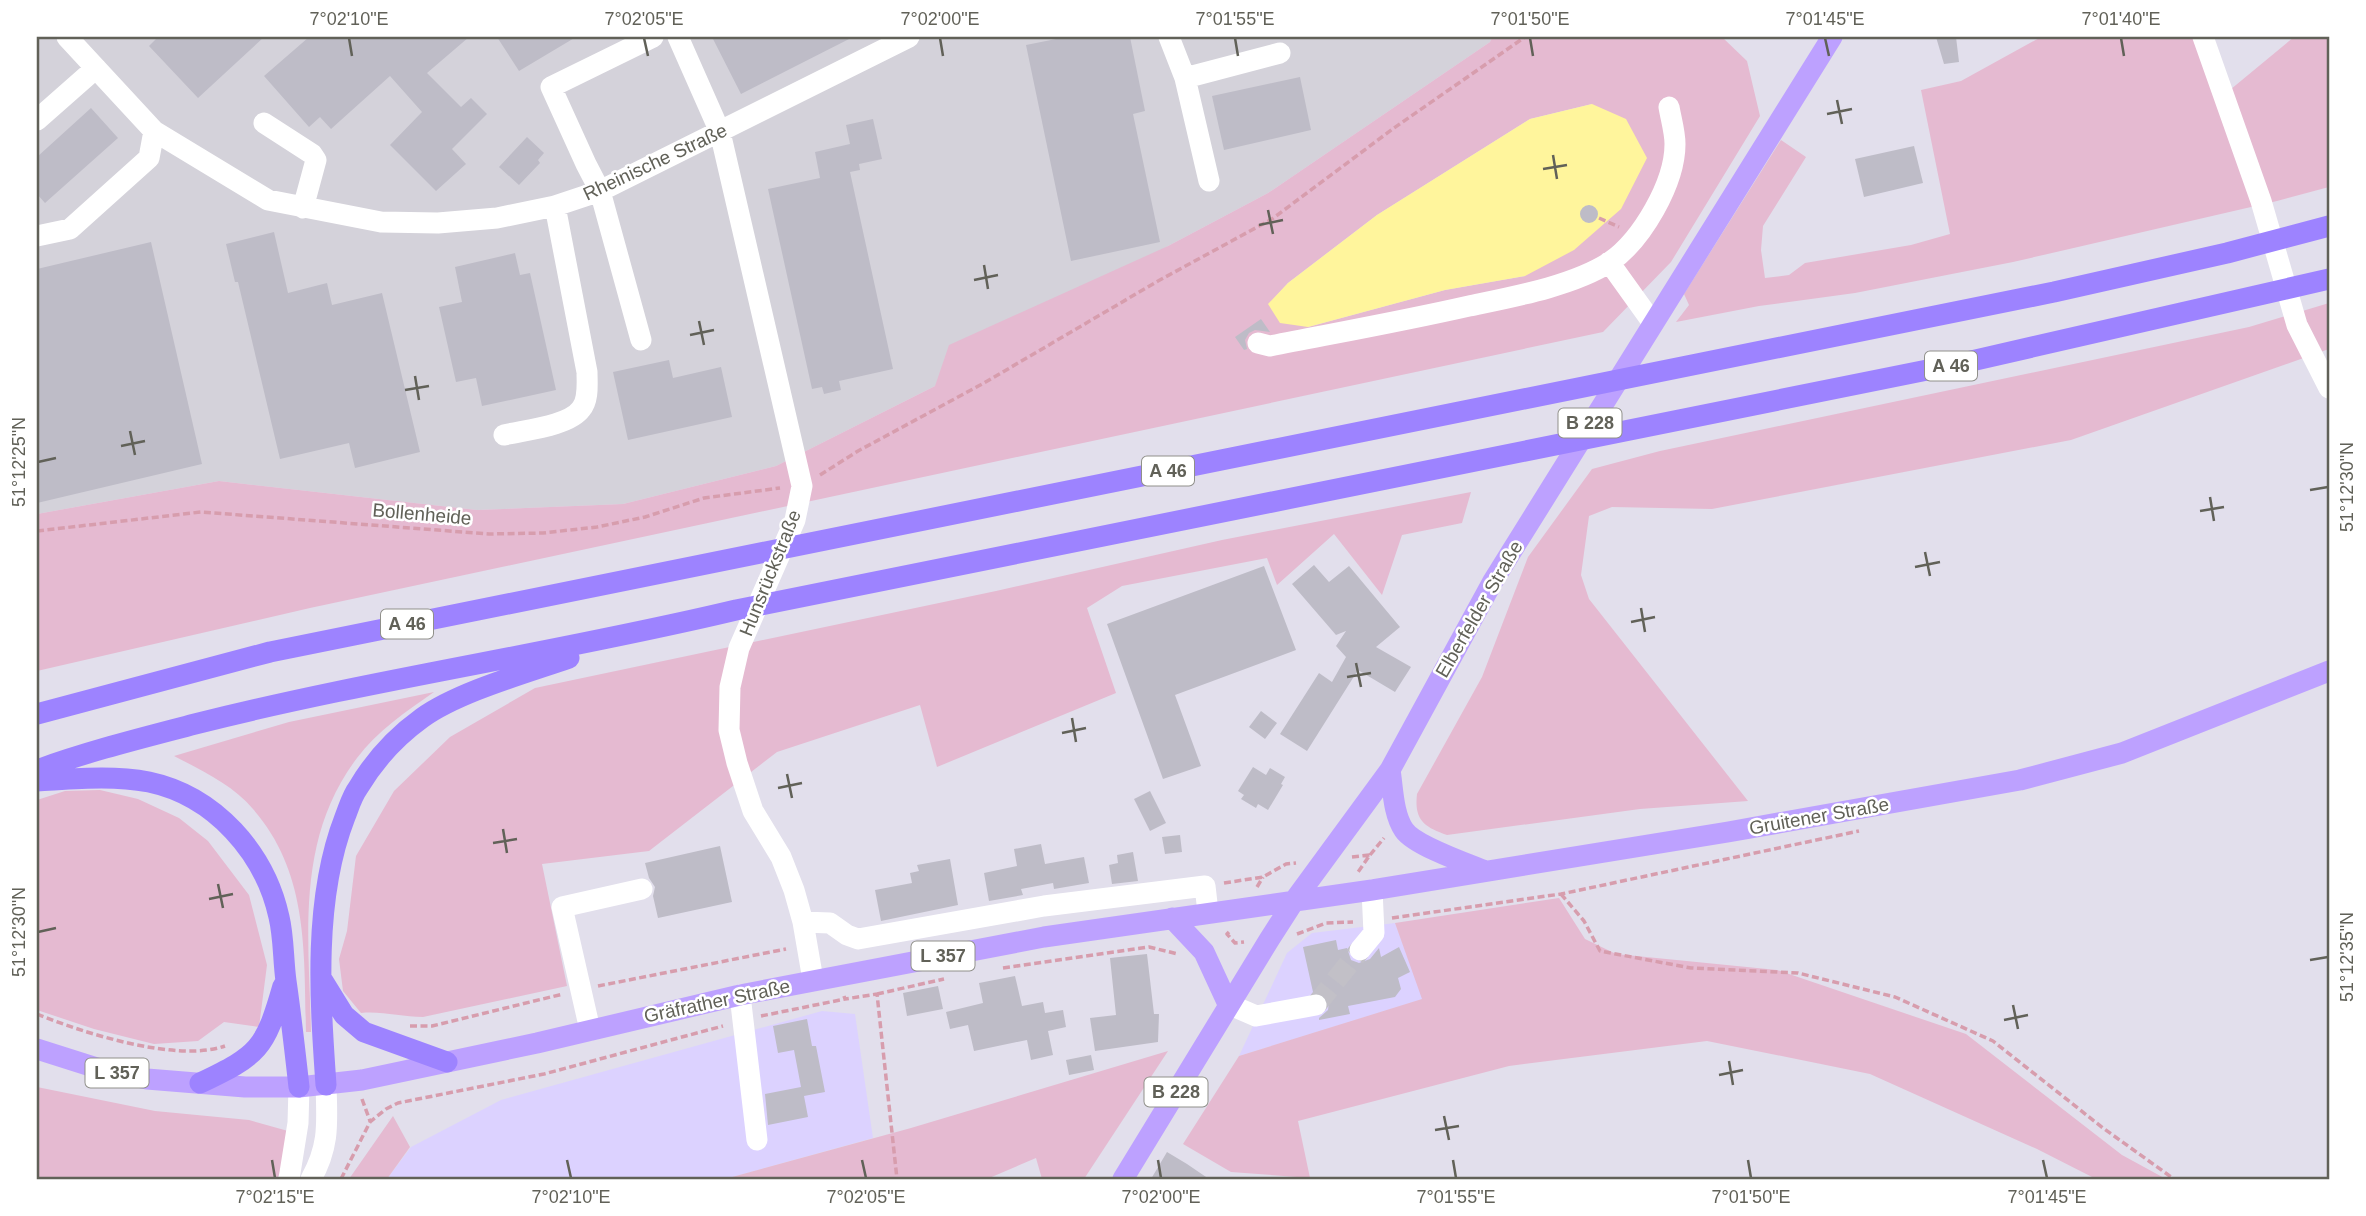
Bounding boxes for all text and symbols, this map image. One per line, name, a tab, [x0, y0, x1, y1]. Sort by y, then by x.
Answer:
text: 7°02'10"E	[309, 9, 389, 29]
text: 7°02'05"E	[604, 9, 684, 29]
text: 7°02'00"E	[900, 9, 980, 29]
text: 7°01'55"E	[1195, 9, 1275, 29]
text: 7°01'50"E	[1490, 9, 1570, 29]
text: 7°01'45"E	[1785, 9, 1865, 29]
text: 7°01'40"E	[2081, 9, 2161, 29]
street label: Rheinische Straße	[580, 119, 730, 205]
road number: A 46	[1925, 352, 1977, 380]
road number: B 228	[1558, 408, 1622, 438]
text: 51°12'25"N	[9, 417, 29, 507]
text: 51°12'30"N	[2337, 442, 2357, 532]
road number: A 46	[1142, 457, 1194, 486]
street label: Bollenheide	[372, 499, 472, 529]
street label: Hunsrückstraße	[735, 507, 805, 639]
street label: Elberfelder Straße	[1431, 537, 1527, 681]
road number: A 46	[381, 610, 433, 638]
street label: Gruitener Straße	[1748, 793, 1890, 839]
text: 51°12'30"N	[9, 887, 29, 977]
text: 51°12'35"N	[2337, 912, 2357, 1002]
road number: L 357	[912, 942, 974, 971]
street label: Gräfrather Straße	[642, 975, 792, 1027]
road number: L 357	[86, 1058, 148, 1088]
road number: B 228	[1144, 1078, 1208, 1106]
text: 7°02'15"E	[235, 1187, 315, 1207]
text: 7°02'10"E	[531, 1187, 611, 1207]
text: 7°02'05"E	[826, 1187, 906, 1207]
text: 7°02'00"E	[1121, 1187, 1201, 1207]
text: 7°01'55"E	[1416, 1187, 1496, 1207]
text: 7°01'50"E	[1711, 1187, 1791, 1207]
text: 7°01'45"E	[2007, 1187, 2087, 1207]

